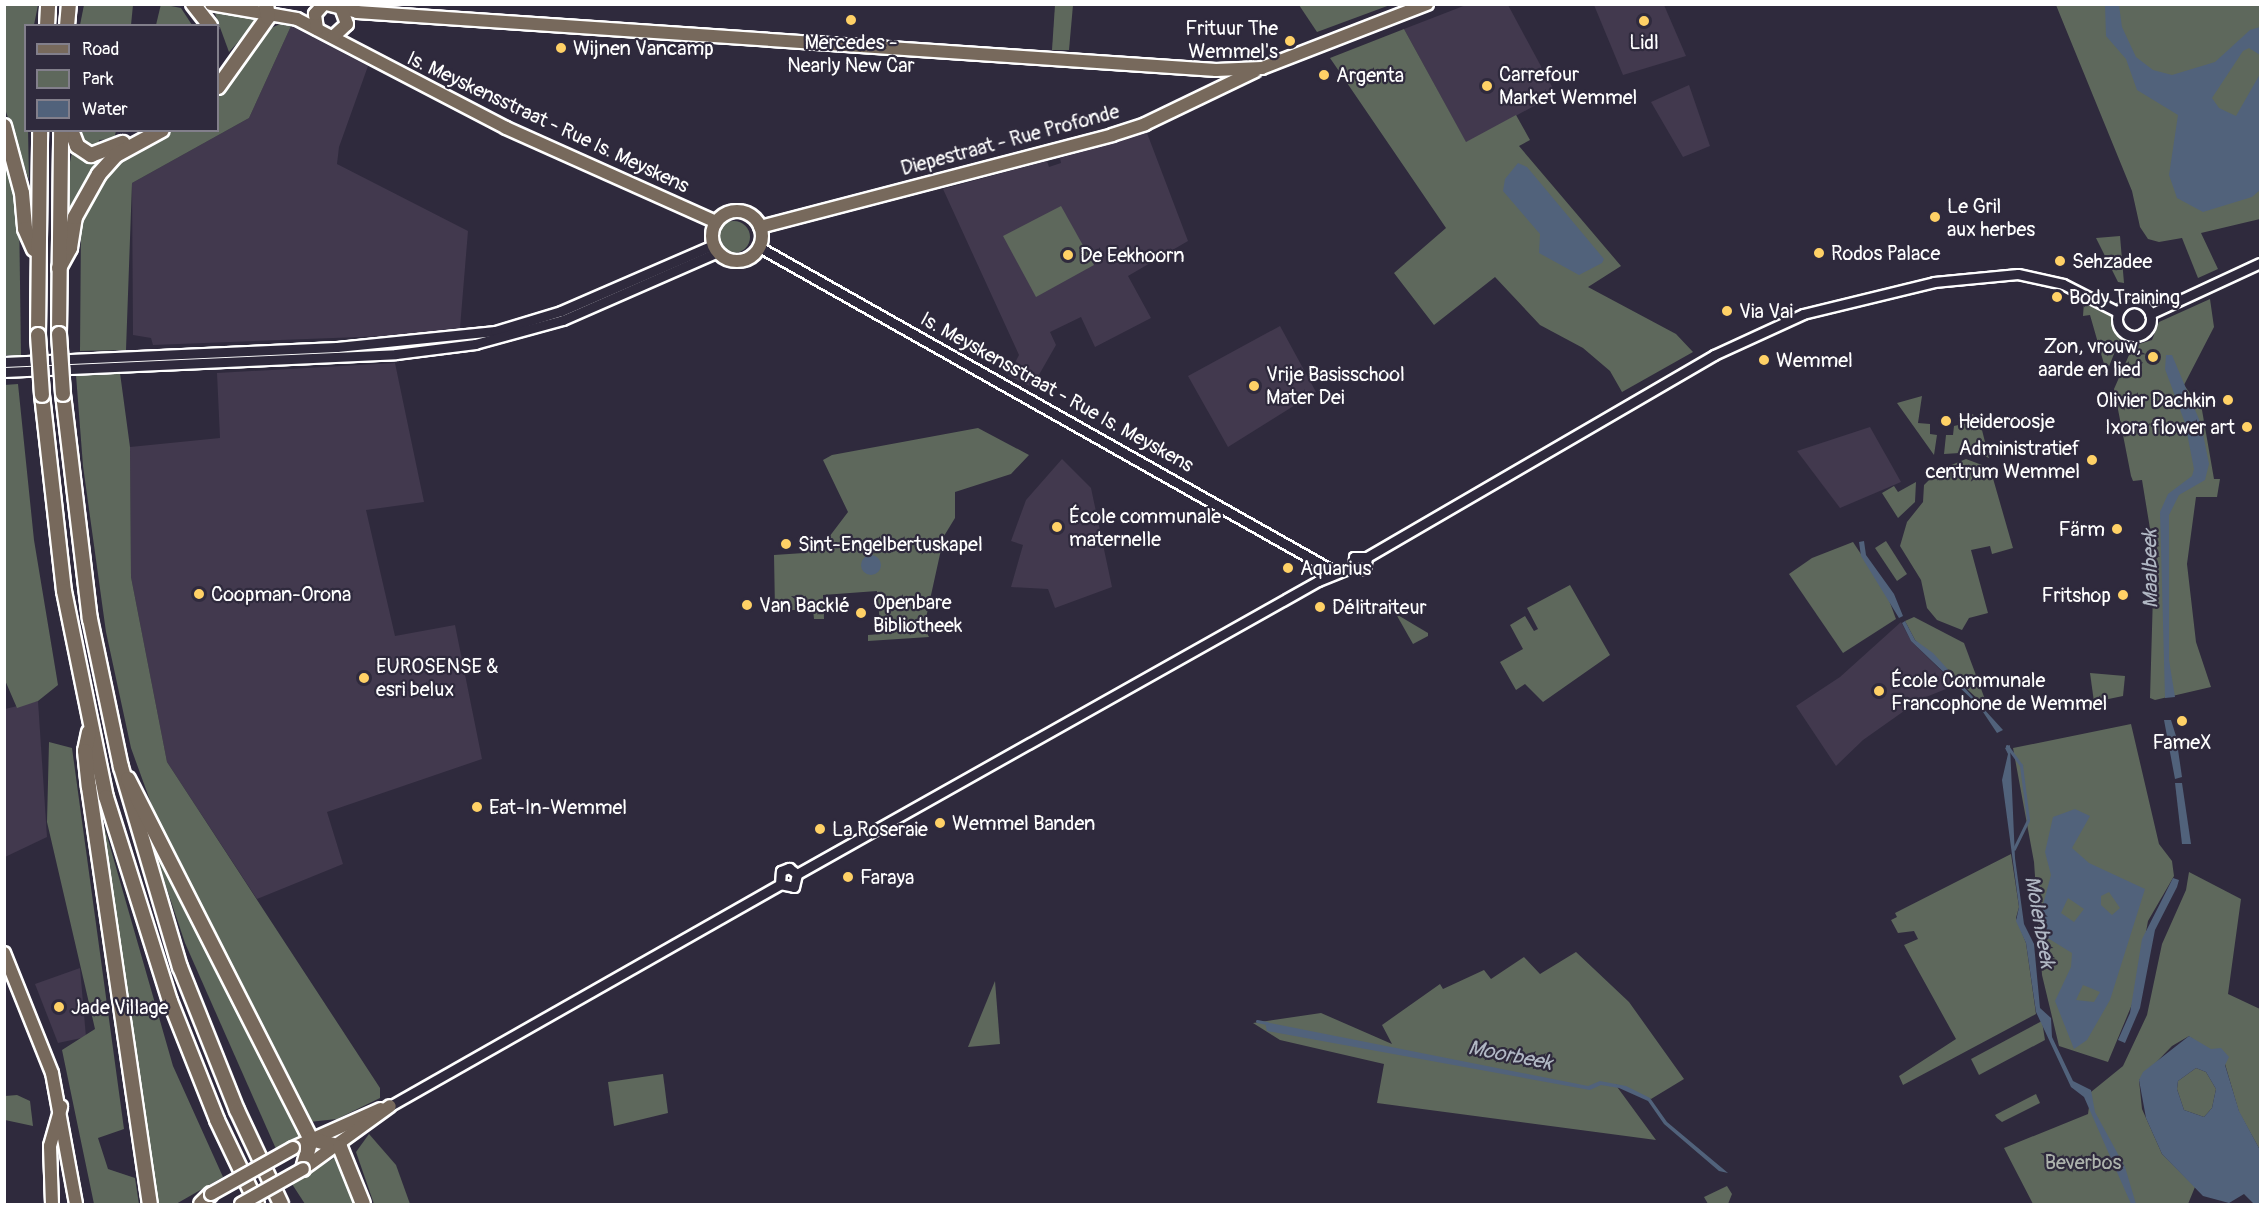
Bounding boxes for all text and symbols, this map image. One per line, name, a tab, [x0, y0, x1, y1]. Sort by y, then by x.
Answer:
marker: Mercedes - Nearly New Car	[844, 13, 858, 27]
marker: Lidl	[1637, 14, 1651, 28]
place label: Frituur The Wemmel's	[1185, 17, 1278, 64]
legend	[24, 24, 219, 132]
place label: Mercedes - Nearly New Car	[787, 30, 915, 77]
place label: Lidl	[1629, 30, 1659, 54]
marker: Frituur The Wemmel's	[1283, 34, 1297, 48]
place label: Wijnen Vancamp	[573, 36, 714, 60]
text: Road	[82, 38, 119, 61]
marker: Wijnen Vancamp	[554, 41, 568, 55]
street label: Is. Meyskensstraat - Rue Is. Meyskens	[403, 46, 693, 198]
place label: Carrefour Market Wemmel	[1499, 62, 1637, 109]
place label: Argenta	[1336, 63, 1404, 87]
text: Park	[82, 68, 114, 91]
marker: Argenta	[1317, 68, 1331, 82]
marker: Carrefour Market Wemmel	[1480, 79, 1494, 93]
text: Water	[82, 98, 128, 121]
street label: Diepestraat - Rue Profonde	[898, 99, 1122, 181]
place label: Le Gril aux herbes	[1947, 194, 2035, 241]
marker: Le Gril aux herbes	[1928, 210, 1942, 224]
place label: Rodos Palace	[1831, 241, 1940, 265]
place label: De Eekhoorn	[1080, 243, 1185, 267]
marker: Rodos Palace	[1812, 246, 1826, 260]
marker: De Eekhoorn	[1061, 248, 1075, 262]
place label: Sehzadee	[2072, 249, 2152, 273]
marker: Sehzadee	[2053, 254, 2067, 268]
place label: Body Training	[2069, 285, 2180, 309]
marker: Body Training	[2050, 290, 2064, 304]
place label: Via Vai	[1739, 299, 1793, 323]
marker: Via Vai	[1720, 304, 1734, 318]
street label: Is. Meyskensstraat - Rue Is. Meyskens	[916, 307, 1198, 477]
place label: Zon, vrouw, aarde en lied	[2038, 334, 2141, 381]
place label: Wemmel	[1776, 348, 1853, 372]
marker: Zon, vrouw, aarde en lied	[2146, 350, 2160, 364]
marker: Wemmel	[1757, 353, 1771, 367]
place label: Vrije Basisschool Mater Dei	[1266, 362, 1405, 409]
marker: Vrije Basisschool Mater Dei	[1247, 379, 1261, 393]
place label: Olivier Dachkin	[2096, 388, 2216, 412]
marker: Olivier Dachkin	[2221, 393, 2235, 407]
place label: Heideroosje	[1958, 409, 2055, 433]
marker: Heideroosje	[1939, 414, 1953, 428]
place label: Ixora flower art	[2105, 415, 2235, 439]
marker: Ixora flower art	[2240, 420, 2254, 434]
place label: Administratief centrum Wemmel	[1926, 436, 2080, 483]
marker: Administratief centrum Wemmel	[2085, 453, 2099, 467]
place label: École communale maternelle	[1069, 504, 1221, 551]
place label: Färm	[2059, 517, 2105, 541]
marker: École communale maternelle	[1050, 520, 1064, 534]
marker: Färm	[2110, 522, 2124, 536]
water label: Maalbeek	[2138, 529, 2164, 609]
place label: Sint-Engelbertuskapel	[798, 532, 983, 556]
marker: Sint-Engelbertuskapel	[779, 537, 793, 551]
place label: Aquarius	[1300, 556, 1371, 580]
marker: Aquarius	[1281, 561, 1295, 575]
place label: Coopman-Orona	[211, 582, 351, 606]
place label: Fritshop	[2042, 583, 2111, 607]
marker: Coopman-Orona	[192, 587, 206, 601]
marker: Fritshop	[2116, 588, 2130, 602]
place label: Openbare Bibliotheek	[873, 590, 962, 637]
place label: Van Backlé	[759, 593, 850, 617]
place label: Délitraiteur	[1332, 595, 1427, 619]
marker: Van Backlé	[740, 598, 754, 612]
marker: Délitraiteur	[1313, 600, 1327, 614]
marker: Openbare Bibliotheek	[854, 606, 868, 620]
place label: EUROSENSE & esri belux	[376, 654, 499, 701]
place label: École Communale Francophone de Wemmel	[1891, 668, 2107, 715]
marker: EUROSENSE & esri belux	[357, 671, 371, 685]
marker: École Communale Francophone de Wemmel	[1872, 684, 1886, 698]
marker: FameX	[2175, 714, 2189, 728]
place label: FameX	[2152, 730, 2212, 754]
place label: Eat-In-Wemmel	[489, 795, 627, 819]
marker: Eat-In-Wemmel	[470, 800, 484, 814]
place label: Wemmel Banden	[952, 811, 1095, 835]
marker: Wemmel Banden	[933, 816, 947, 830]
place label: La Roseraie	[832, 817, 928, 841]
marker: La Roseraie	[813, 822, 827, 836]
place label: Faraya	[860, 865, 914, 889]
marker: Faraya	[841, 870, 855, 884]
water label: Molenbeek	[2019, 874, 2059, 970]
place label: Jade Village	[71, 995, 168, 1019]
marker: Jade Village	[52, 1000, 66, 1014]
water label: Moorbeek	[1466, 1036, 1554, 1076]
park label: Beverbos	[2045, 1150, 2121, 1174]

